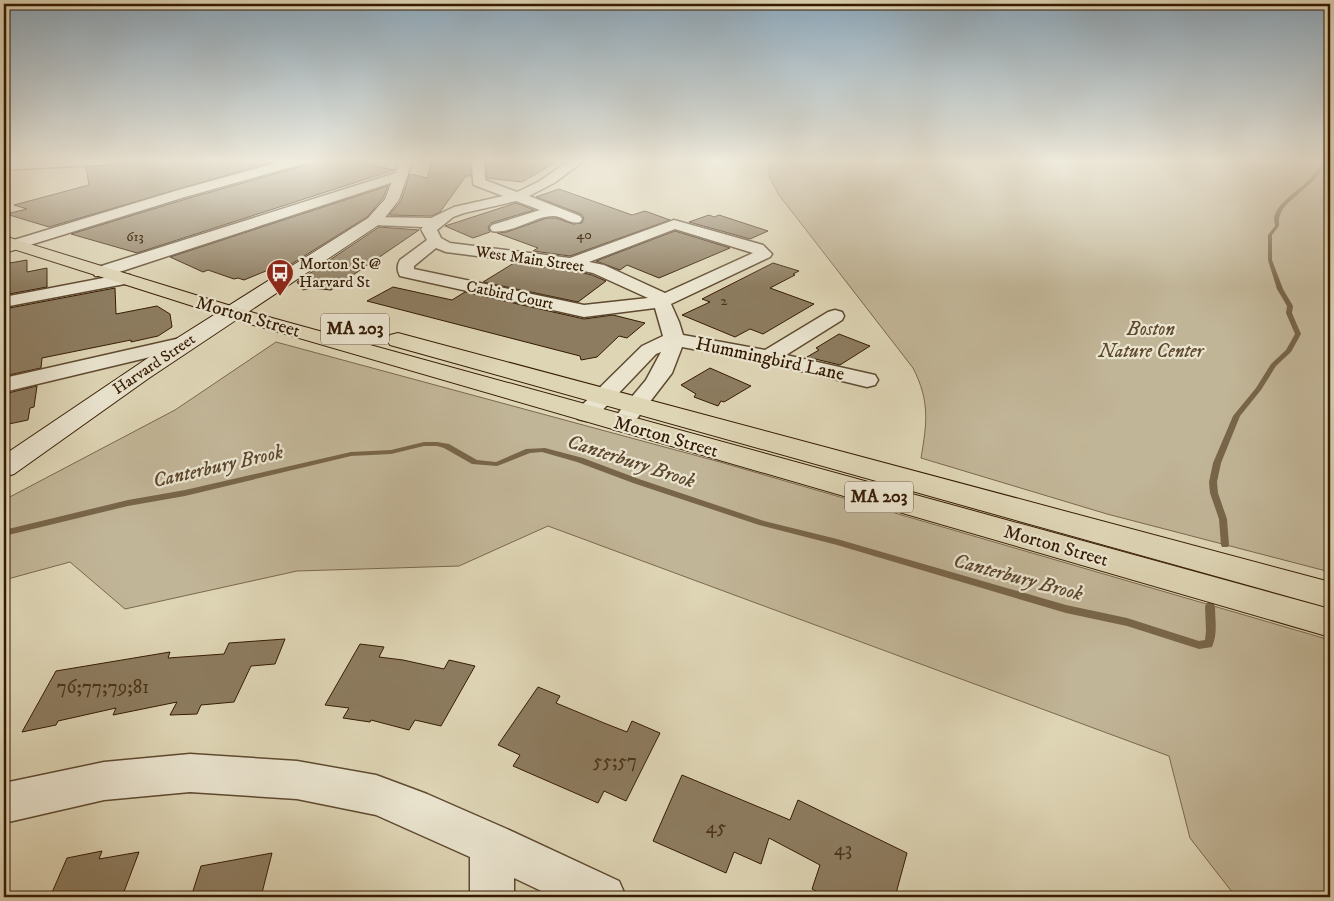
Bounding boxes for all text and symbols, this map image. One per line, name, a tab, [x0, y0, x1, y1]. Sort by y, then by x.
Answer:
house number: 40	[576, 226, 592, 244]
house number: 613	[126, 228, 144, 246]
street label: West Main Street	[473, 241, 586, 277]
place label: Morton St @ Harvard St	[299, 254, 381, 292]
bus stop icon: Morton St @ Harvard St	[265, 258, 295, 297]
street label: Catbird Court	[465, 276, 555, 314]
street label: Morton Street	[193, 291, 303, 343]
house number: 2	[721, 292, 728, 310]
road number: MA 203	[321, 314, 389, 344]
park label: Boston Nature Center	[1098, 318, 1206, 363]
street label: Harvard Street	[109, 329, 199, 399]
street label: Hummingbird Lane	[694, 332, 847, 386]
street label: Morton Street	[611, 411, 721, 463]
water label: Canterbury Brook	[564, 430, 699, 495]
water label: Canterbury Brook	[150, 440, 286, 494]
road number: MA 203	[845, 482, 913, 512]
street label: Morton Street	[1001, 520, 1111, 572]
water label: Canterbury Brook	[951, 549, 1086, 607]
house number: 76;77;79;81	[57, 676, 149, 699]
house number: 55;57	[593, 750, 637, 773]
house number: 45	[706, 816, 727, 839]
house number: 43	[834, 838, 852, 861]

